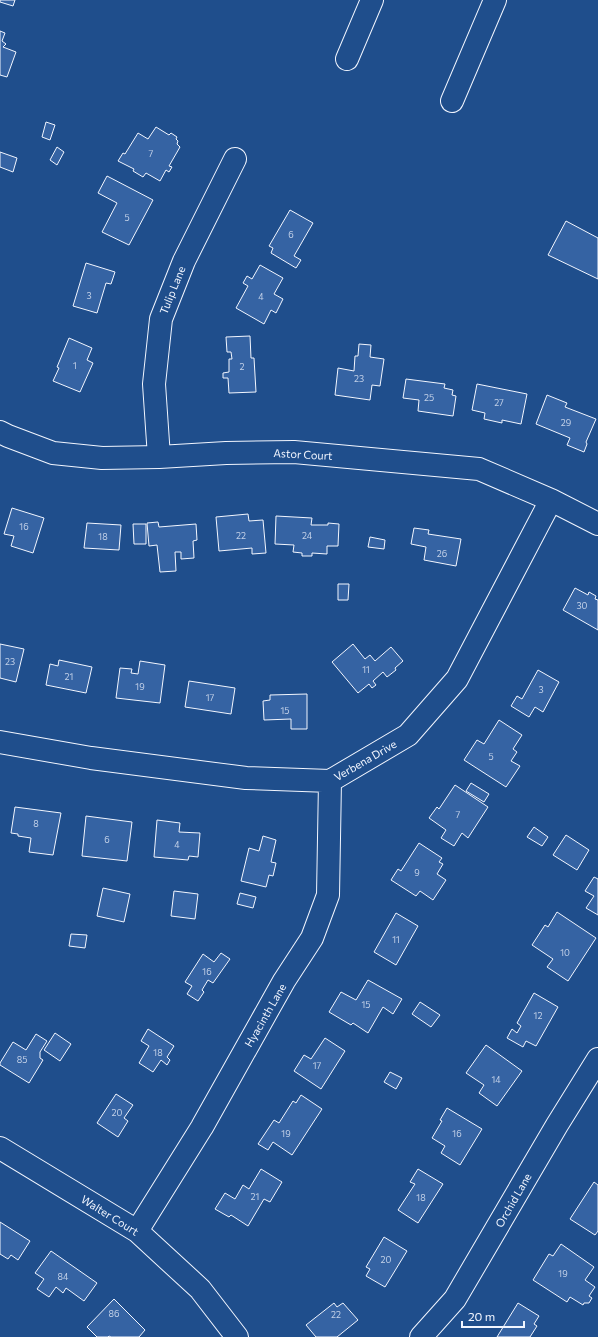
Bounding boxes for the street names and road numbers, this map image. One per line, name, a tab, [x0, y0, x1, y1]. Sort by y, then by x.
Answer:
street label: Tulip Lane	[156, 264, 188, 316]
street label: Astor Court	[273, 446, 333, 462]
street label: Verbena Drive	[331, 737, 399, 783]
street label: Hyacinth Lane	[242, 981, 289, 1049]
street label: Orchid Lane	[492, 1170, 534, 1229]
street label: Walter Court	[79, 1192, 141, 1238]

